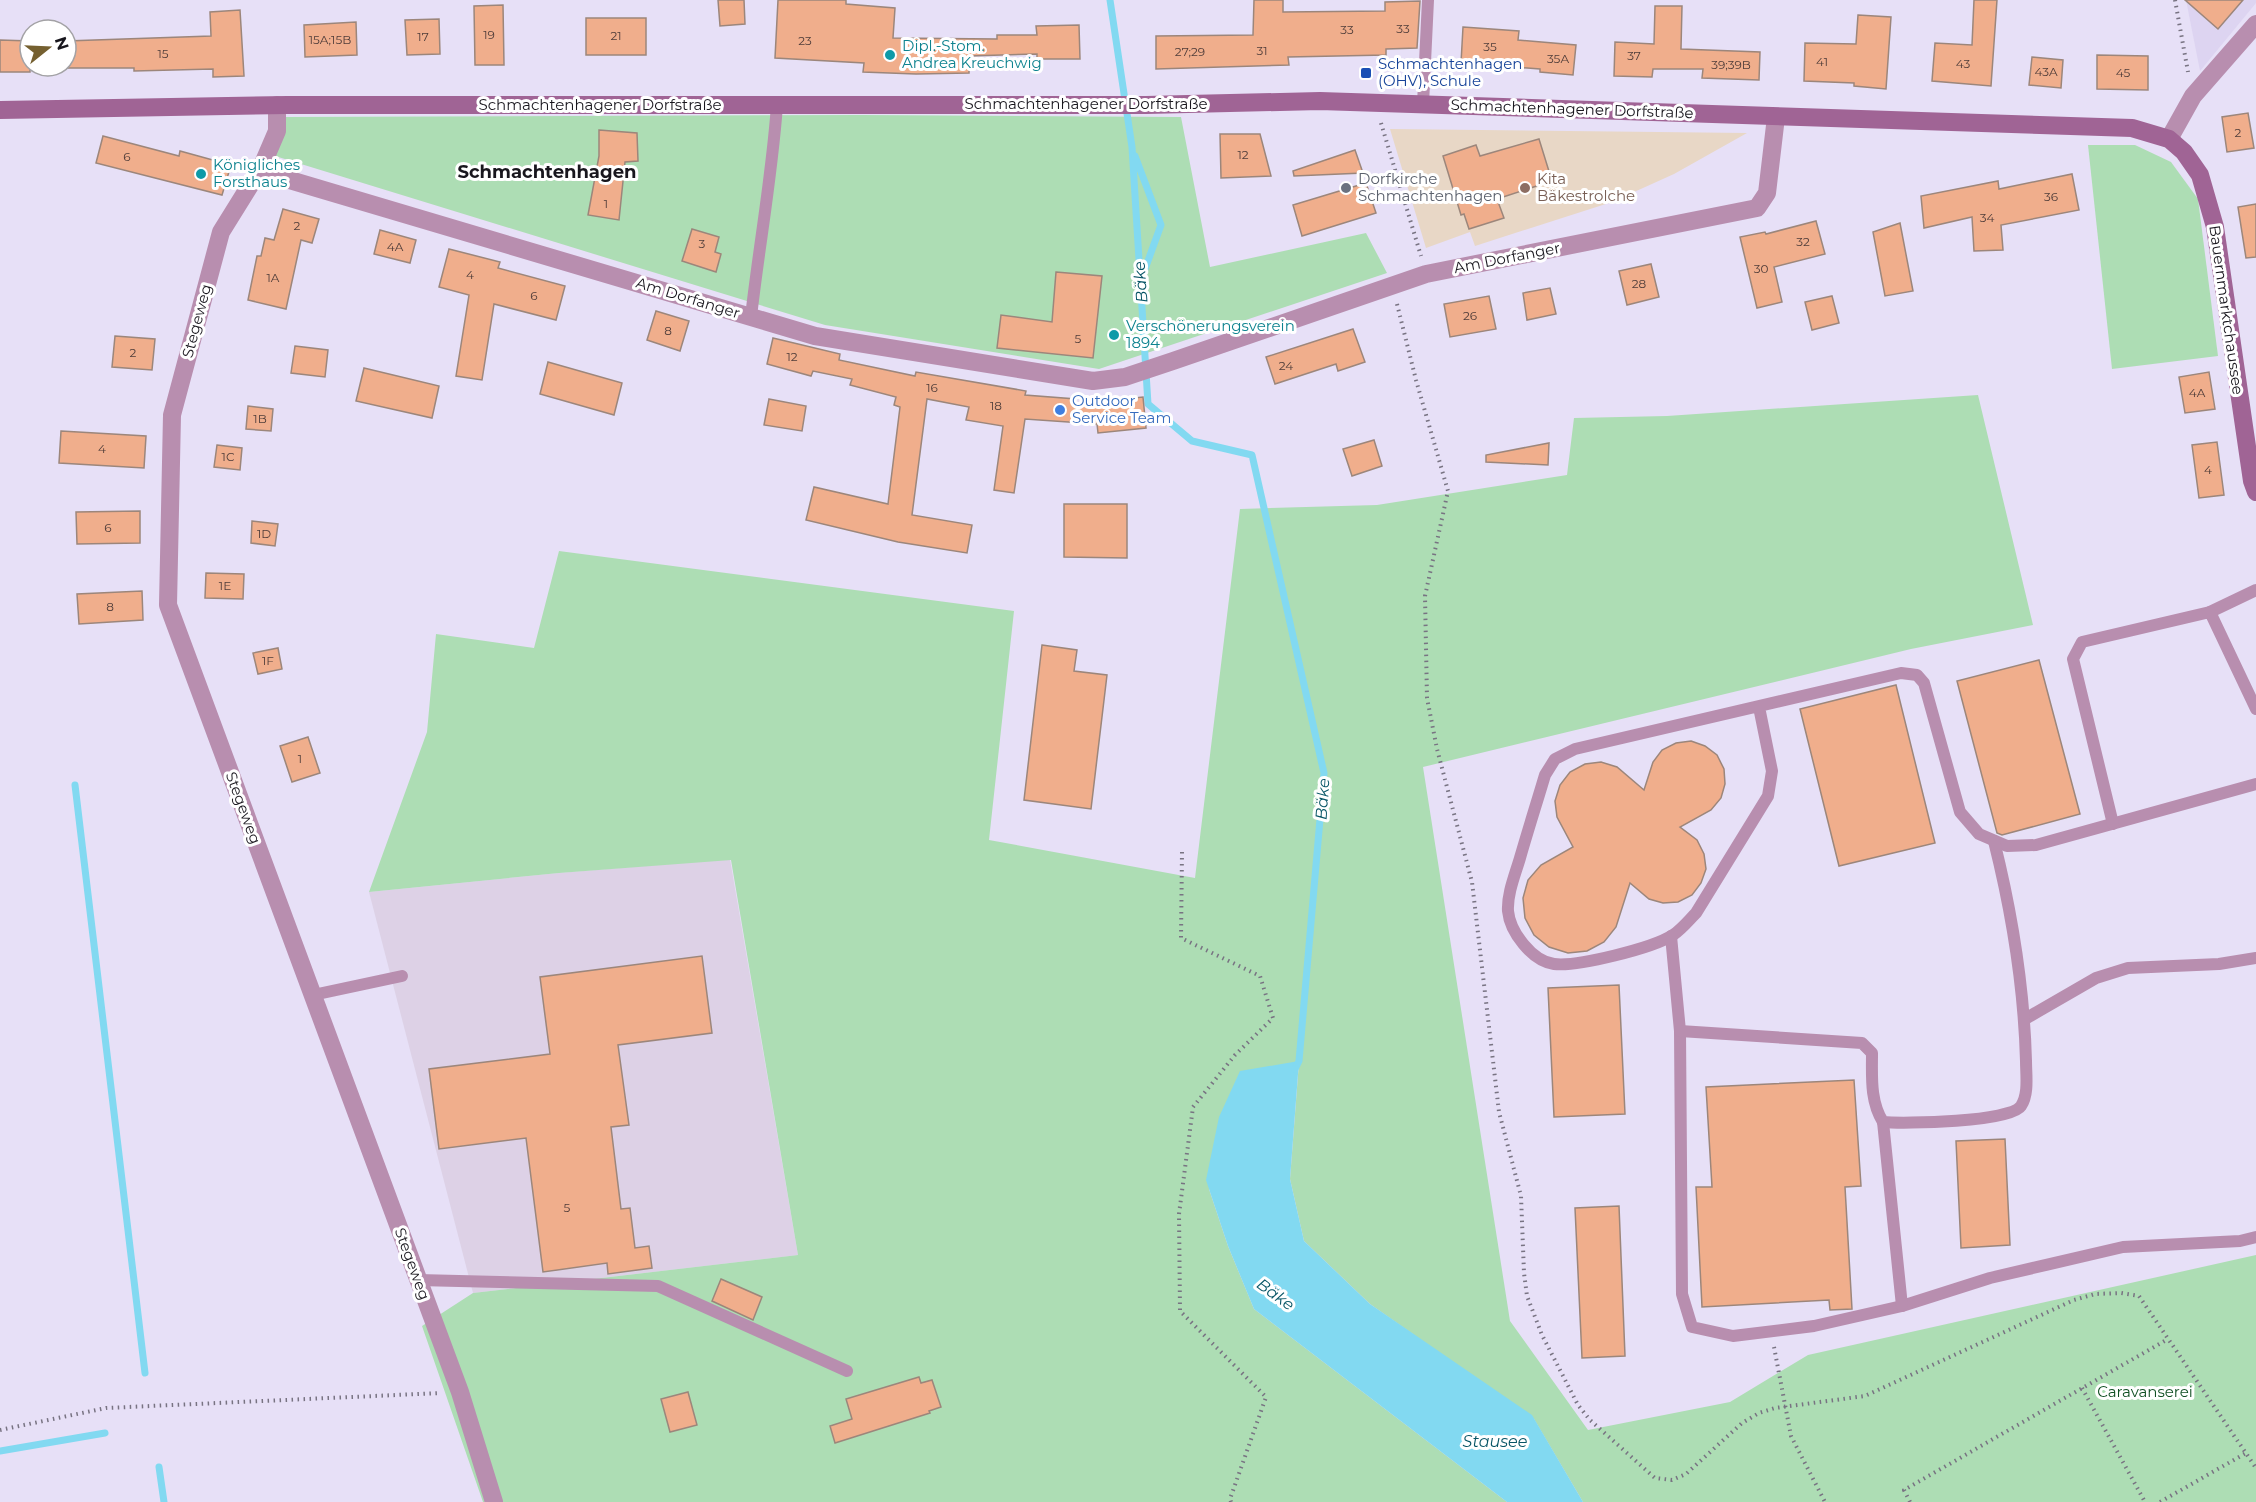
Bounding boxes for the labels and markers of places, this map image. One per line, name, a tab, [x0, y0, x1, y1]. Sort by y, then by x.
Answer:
place label: Dipl.-Stom. Andrea Kreuchwig	[902, 36, 1042, 72]
marker: Dipl.-Stom. Andrea Kreuchwig	[883, 48, 897, 62]
place label: Schmachtenhagen (OHV), Schule	[1378, 54, 1522, 90]
marker: Schmachtenhagen (OHV), Schule	[1359, 66, 1373, 80]
place label: Königliches Forsthaus	[213, 155, 300, 191]
marker: Königliches Forsthaus	[194, 167, 208, 181]
place label: Dorfkirche Schmachtenhagen	[1358, 169, 1502, 205]
place label: Kita Bäkestrolche	[1537, 169, 1635, 205]
marker: Dorfkirche Schmachtenhagen	[1339, 181, 1353, 195]
marker: Kita Bäkestrolche	[1518, 181, 1532, 195]
place label: Verschönerungsverein 1894	[1126, 316, 1295, 352]
marker: Verschönerungsverein 1894	[1107, 328, 1121, 342]
place label: Outdoor Service Team	[1072, 391, 1171, 427]
marker: Outdoor Service Team	[1053, 403, 1067, 417]

